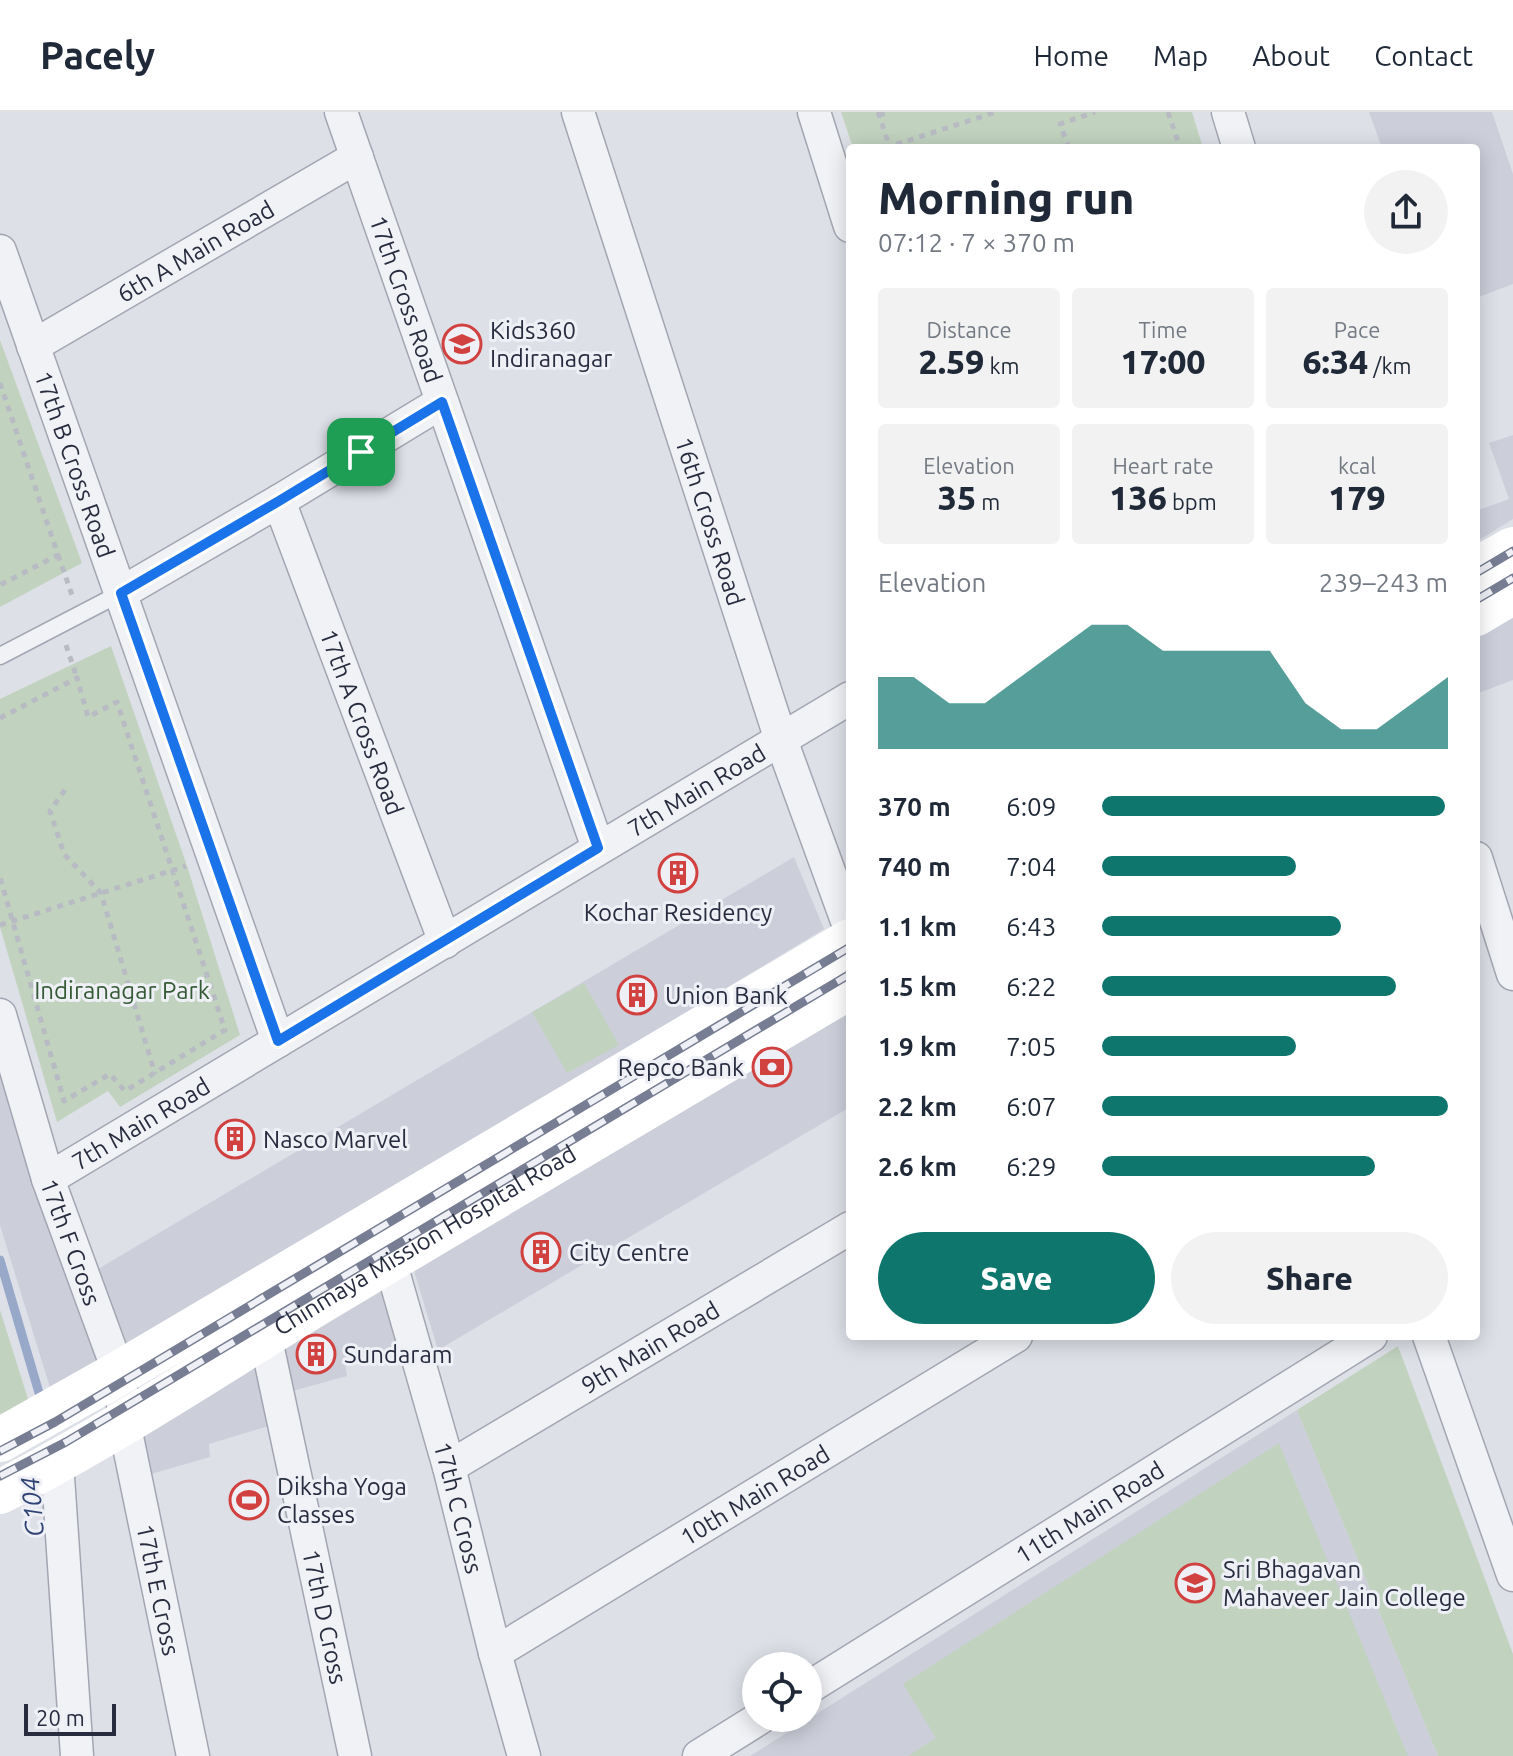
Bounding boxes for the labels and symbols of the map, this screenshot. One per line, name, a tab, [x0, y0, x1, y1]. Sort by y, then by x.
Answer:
street label: 6th A Main Road	[112, 195, 279, 308]
street label: 17th Cross Road	[365, 212, 448, 386]
place label: Kids360 Indiranagar	[490, 317, 612, 372]
school or university icon: Kids360 Indiranagar	[441, 323, 483, 365]
street label: 17th B Cross Road	[30, 367, 120, 561]
pin	[327, 418, 395, 486]
street label: 16th Cross Road	[670, 434, 750, 609]
street label: 17th A Cross Road	[315, 625, 409, 819]
street label: 7th Main Road	[623, 739, 770, 842]
building icon: Kochar Residency	[657, 852, 699, 894]
place label: Kochar Residency	[584, 899, 773, 926]
building icon: Union Bank	[616, 974, 658, 1016]
park label: Indiranagar Park	[34, 977, 210, 1004]
place label: Union Bank	[665, 982, 788, 1009]
bank icon: Repco Bank	[751, 1046, 793, 1088]
place label: Repco Bank	[618, 1054, 744, 1081]
street label: 7th Main Road	[67, 1072, 214, 1175]
building icon: Nasco Marvel	[214, 1118, 256, 1160]
place label: Nasco Marvel	[263, 1126, 408, 1153]
street label: Chinmaya Mission Hospital Road	[269, 1139, 580, 1340]
street label: 17th F Cross	[36, 1175, 107, 1309]
building icon: City Centre	[520, 1231, 562, 1273]
place label: City Centre	[569, 1239, 689, 1266]
street label: 9th Main Road	[576, 1296, 724, 1399]
building icon: Sundaram	[295, 1333, 337, 1375]
place label: Sundaram	[344, 1341, 452, 1368]
street label: 17th C Cross	[429, 1439, 488, 1576]
street label: 10th Main Road	[675, 1439, 834, 1551]
street label: 11th Main Road	[1011, 1456, 1168, 1568]
place label: Diksha Yoga Classes	[277, 1473, 407, 1528]
water label: C104	[15, 1476, 49, 1538]
sports icon: Diksha Yoga Classes	[228, 1479, 270, 1521]
street label: 17th E Cross	[132, 1522, 185, 1658]
street label: 17th D Cross	[298, 1547, 353, 1686]
place label: Sri Bhagavan Mahaveer Jain College	[1223, 1556, 1466, 1611]
school or university icon: Sri Bhagavan Mahaveer Jain College	[1174, 1562, 1216, 1604]
scale bar	[24, 1700, 116, 1736]

